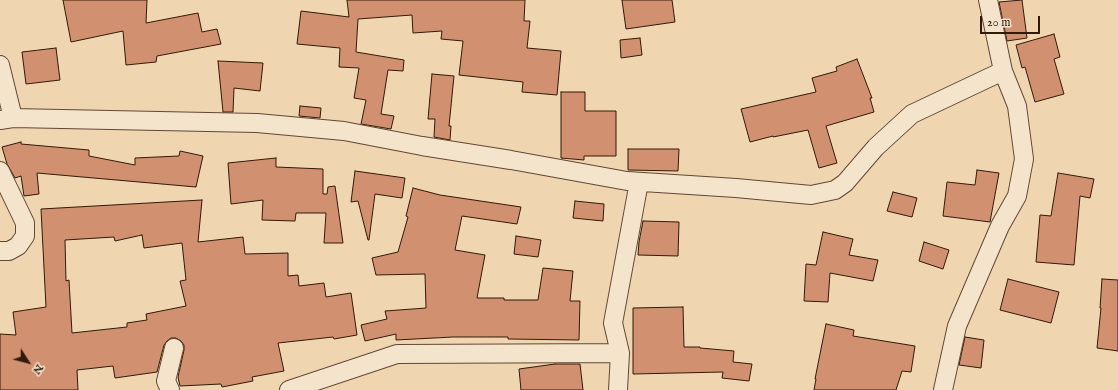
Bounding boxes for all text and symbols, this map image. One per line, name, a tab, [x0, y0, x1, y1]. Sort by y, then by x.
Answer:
scale bar	[982, 8, 1042, 34]
text: 20 m	[987, 15, 1010, 30]
north arrow	[8, 342, 48, 382]
text: N	[29, 361, 46, 377]

